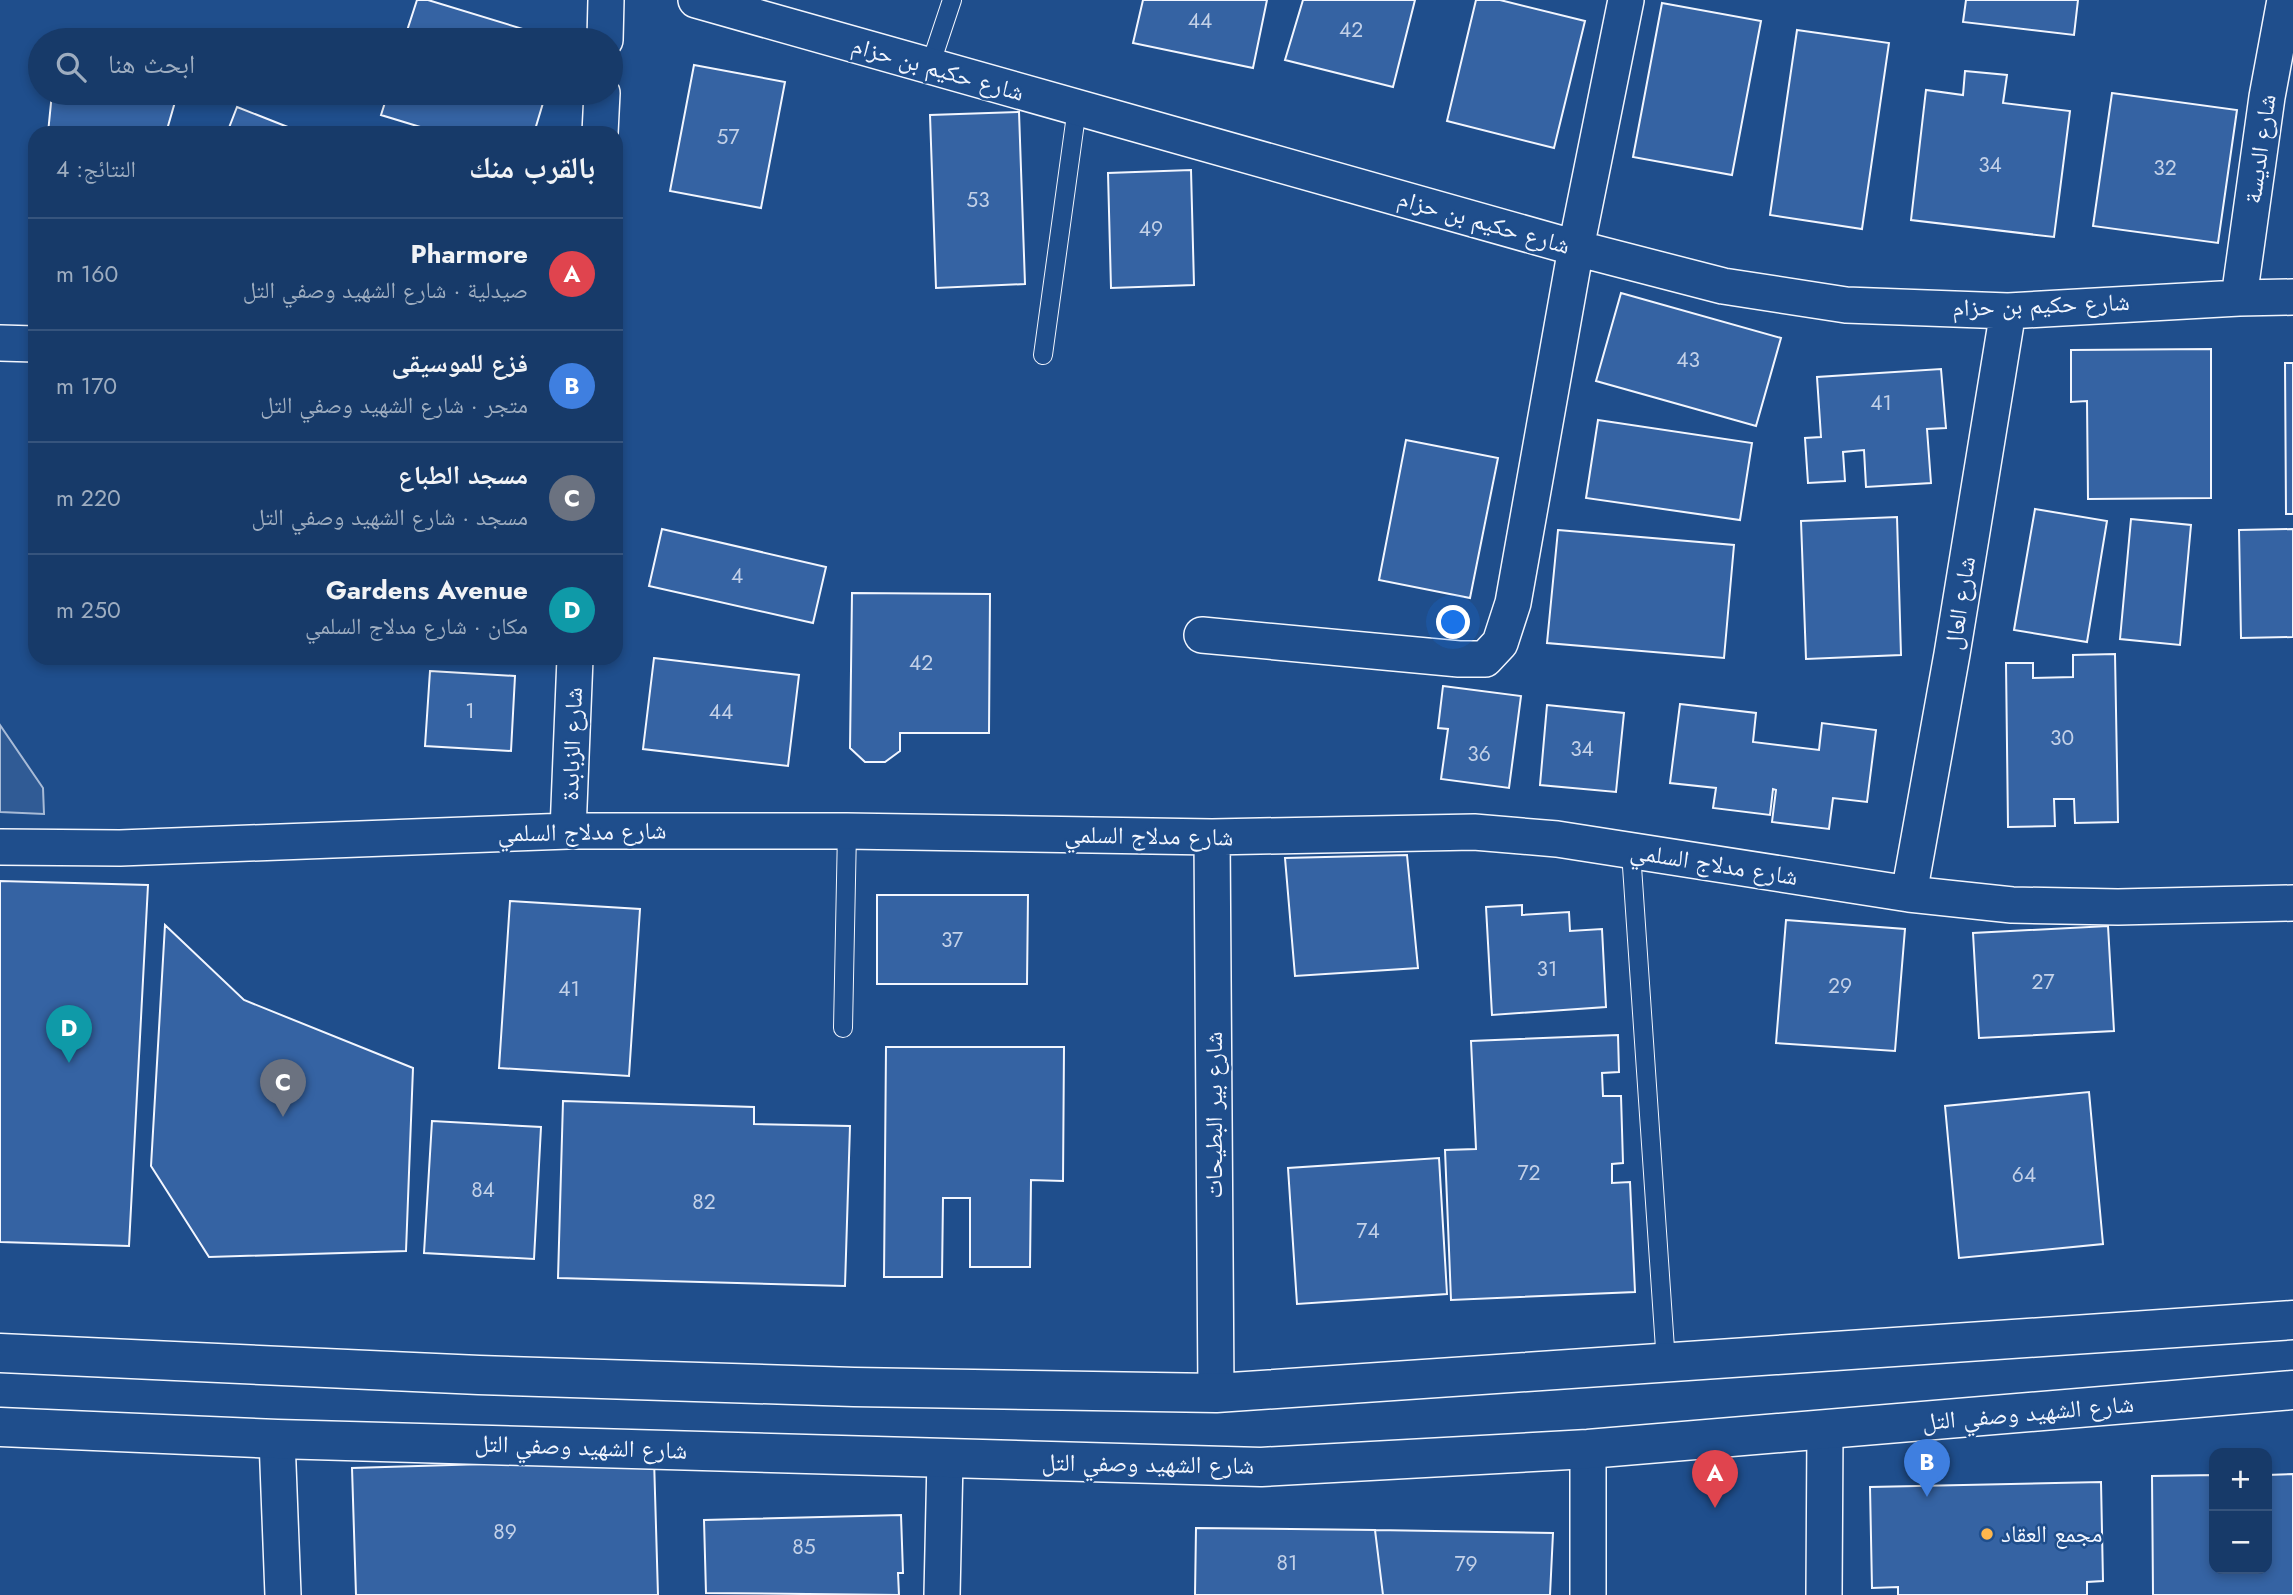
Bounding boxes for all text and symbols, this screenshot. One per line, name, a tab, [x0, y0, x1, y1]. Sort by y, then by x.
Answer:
house number: 44	[1188, 6, 1212, 36]
house number: 42	[1339, 15, 1363, 45]
street label: شارع حكيم بن حزام	[848, 27, 1028, 110]
search box	[28, 28, 623, 105]
text: ابحث هنا	[108, 45, 195, 83]
icon: search	[52, 48, 90, 86]
street label: شارع الديسة	[2235, 92, 2284, 206]
house number: 57	[717, 122, 739, 152]
text: بالقرب منك	[469, 146, 595, 189]
house number: 34	[1978, 150, 2002, 180]
text: النتائج: 4	[56, 152, 136, 186]
house number: 32	[2153, 153, 2177, 183]
street label: شارع حكيم بن حزام	[1394, 180, 1574, 263]
house number: 53	[966, 185, 990, 215]
house number: 49	[1139, 214, 1163, 244]
text: Pharmore	[410, 235, 528, 273]
text: 160 m	[56, 257, 118, 291]
text: A	[564, 257, 580, 291]
text: صيدلية · شارع الشهيد وصفي التل	[243, 273, 528, 307]
street label: شارع حكيم بن حزام	[1951, 284, 2130, 325]
text: فزع للموسيقى	[391, 344, 528, 382]
house number: 43	[1676, 345, 1700, 375]
text: 170 m	[56, 369, 117, 403]
text: B	[564, 369, 580, 403]
text: متجر · شارع الشهيد وصفي التل	[260, 388, 528, 422]
house number: 41	[1870, 388, 1892, 418]
text: مسجد الطباع	[398, 456, 528, 494]
text: 220 m	[56, 481, 121, 515]
text: C	[564, 481, 580, 515]
text: مسجد · شارع الشهيد وصفي التل	[252, 500, 528, 534]
street label: شارع العال	[1935, 554, 1984, 652]
house number: 4	[731, 561, 743, 591]
text: Gardens Avenue	[326, 571, 528, 609]
text: 250 m	[56, 593, 121, 627]
text: D	[564, 593, 580, 627]
your location	[1436, 605, 1470, 639]
text: مكان · شارع مدلاج السلمي	[305, 609, 528, 643]
house number: 42	[909, 648, 933, 678]
street label: شارع الزبابدة	[552, 687, 591, 801]
house number: 1	[465, 696, 475, 726]
house number: 44	[709, 697, 733, 727]
house number: 30	[2050, 723, 2074, 753]
house number: 34	[1570, 734, 1594, 764]
house number: 36	[1467, 739, 1491, 769]
street label: شارع مدلاج السلمي	[497, 813, 667, 853]
street label: شارع مدلاج السلمي	[1064, 817, 1234, 857]
street label: شارع مدلاج السلمي	[1628, 833, 1800, 896]
house number: 37	[941, 925, 963, 955]
house number: 31	[1537, 954, 1557, 984]
house number: 27	[2032, 967, 2054, 997]
house number: 29	[1828, 971, 1852, 1001]
house number: 41	[558, 974, 580, 1004]
pin: D	[46, 1005, 92, 1063]
street label: شارع بير البطيحات	[1196, 1031, 1231, 1199]
pin: C	[260, 1059, 306, 1117]
house number: 72	[1518, 1158, 1540, 1188]
house number: 64	[2012, 1160, 2036, 1190]
house number: 84	[471, 1175, 495, 1205]
house number: 82	[692, 1187, 716, 1217]
house number: 74	[1356, 1216, 1380, 1246]
street label: شارع الشهيد وصفي التل	[1921, 1386, 2136, 1441]
street label: شارع الشهيد وصفي التل	[474, 1425, 688, 1470]
pin: B	[1904, 1439, 1950, 1497]
street label: شارع الشهيد وصفي التل	[1041, 1444, 1255, 1485]
map controls	[2209, 1448, 2272, 1574]
button: +	[2209, 1448, 2272, 1511]
pin: A	[1692, 1450, 1738, 1508]
button: −	[2209, 1511, 2272, 1574]
place label: مجمع العقاد	[2001, 1516, 2103, 1551]
house number: 89	[493, 1517, 517, 1547]
marker: مجمع العقاد	[1979, 1526, 1995, 1542]
house number: 85	[792, 1532, 816, 1562]
house number: 81	[1277, 1548, 1297, 1578]
house number: 79	[1454, 1549, 1478, 1579]

